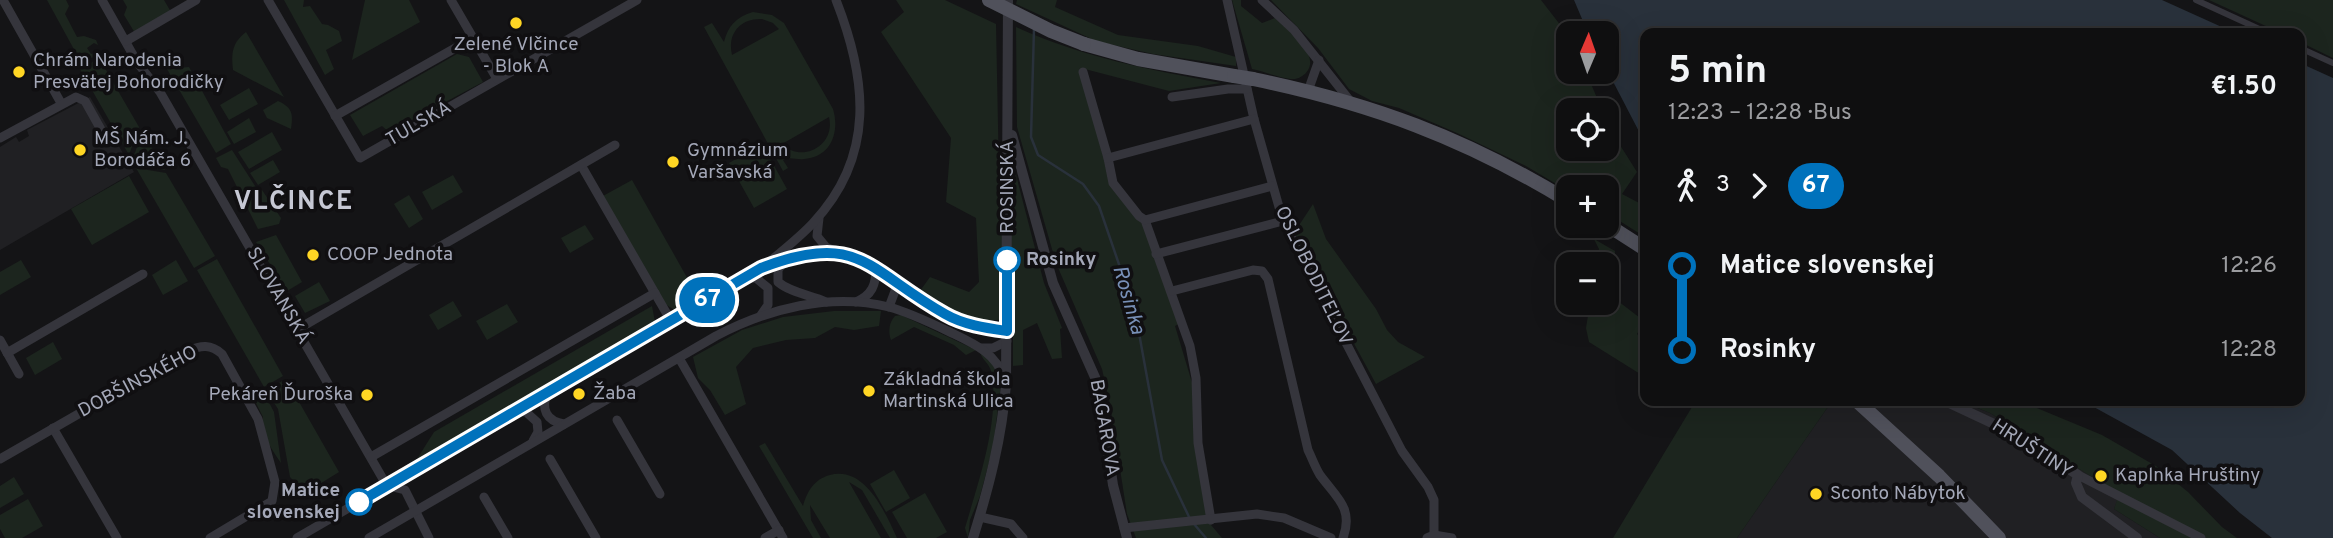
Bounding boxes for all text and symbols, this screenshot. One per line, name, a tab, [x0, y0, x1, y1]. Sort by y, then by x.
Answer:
marker: Zelené Vlčince - Blok A	[508, 15, 524, 31]
north arrow	[1556, 21, 1619, 84]
map controls	[1556, 21, 1619, 315]
place label: Zelené Vlčince - Blok A	[453, 33, 579, 79]
text: 5 min	[1668, 48, 1767, 97]
place label: Chrám Narodenia Presvätej Bohorodičky	[33, 49, 224, 95]
marker: Chrám Narodenia Presvätej Bohorodičky	[11, 64, 27, 80]
text: €1.50	[2211, 71, 2277, 104]
street label: TULSKÁ	[382, 95, 456, 152]
button: locate	[1556, 98, 1619, 161]
text: 12:23 – 12:28 · Bus	[1668, 99, 1852, 128]
place label: MŠ Nám. J. Borodáča 6	[94, 126, 191, 173]
place label: Gymnázium Varšavská	[687, 139, 788, 185]
street label: ROSINSKÁ	[995, 140, 1020, 234]
marker: MŠ Nám. J. Borodáča 6	[72, 142, 88, 158]
marker: Gymnázium Varšavská	[665, 154, 681, 170]
icon: walk	[1668, 167, 1706, 205]
icon: forward	[1740, 167, 1778, 205]
text: 3	[1716, 171, 1730, 200]
text: 67	[1802, 171, 1830, 201]
button: +	[1556, 175, 1619, 238]
district label: VLČINCE	[234, 184, 354, 219]
street label: OSLOBODITEĽOV	[1269, 202, 1357, 350]
street label: SLOVANSKÁ	[241, 243, 316, 349]
place label: COOP Jednota	[327, 243, 453, 267]
marker: COOP Jednota	[305, 247, 321, 263]
marker: Rosinky	[994, 247, 1020, 273]
place label: Rosinky	[1026, 248, 1096, 272]
text: Matice slovenskej	[1720, 250, 1935, 283]
button: −	[1556, 252, 1619, 315]
text: 12:26	[2221, 252, 2277, 281]
water label: Rosinka	[1105, 262, 1151, 338]
line badge: 67	[676, 277, 738, 323]
text: 67	[693, 285, 721, 315]
text: Rosinky	[1720, 334, 1816, 367]
text: 12:28	[2221, 336, 2277, 365]
street label: DOBŠINSKÉHO	[74, 340, 202, 423]
place label: Základná škola Martinská Ulica	[883, 368, 1014, 414]
street label: BAGAROVA	[1084, 378, 1124, 478]
place label: Žaba	[593, 381, 636, 406]
place label: Pekáreň Ďuroška	[209, 382, 353, 407]
marker: Základná škola Martinská Ulica	[861, 383, 877, 399]
marker: Žaba	[571, 386, 587, 402]
marker: Pekáreň Ďuroška	[359, 387, 375, 403]
street label: HRUŠTINY	[1987, 413, 2077, 484]
place label: Kaplnka Hruštiny	[2115, 464, 2260, 488]
marker: Kaplnka Hruštiny	[2093, 468, 2109, 484]
place label: Matice slovenskej	[247, 479, 340, 525]
place label: Sconto Nábytok	[1830, 482, 1966, 506]
marker: Sconto Nábytok	[1808, 486, 1824, 502]
marker: Matice slovenskej	[346, 489, 372, 515]

